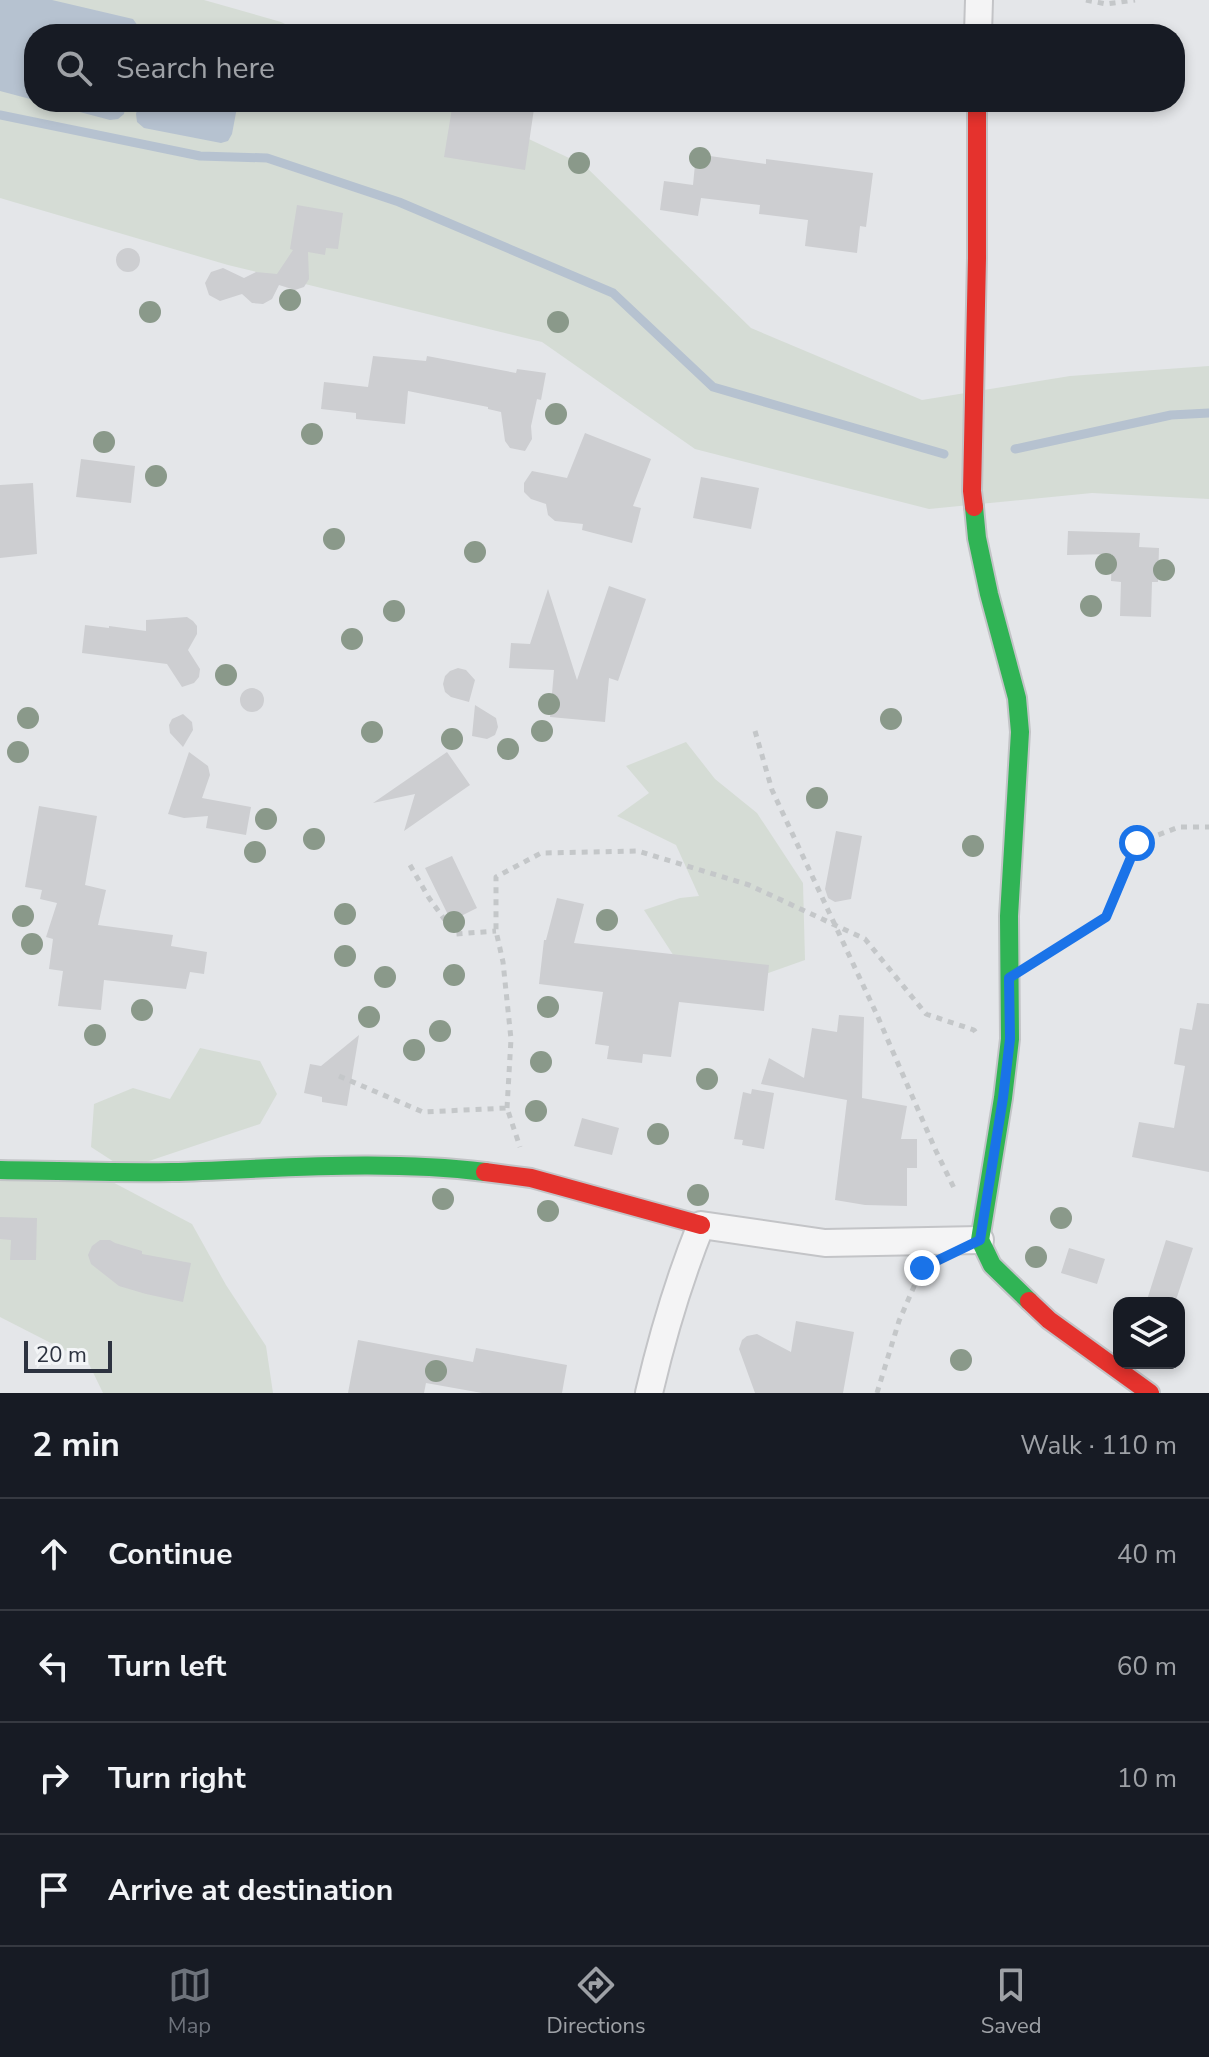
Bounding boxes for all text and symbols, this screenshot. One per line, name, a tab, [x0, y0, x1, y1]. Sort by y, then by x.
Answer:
search box	[24, 24, 1185, 112]
icon: search	[52, 46, 96, 90]
text: Search here	[116, 48, 275, 89]
route start	[1119, 825, 1155, 861]
route end	[904, 1250, 940, 1286]
map controls	[1113, 1297, 1185, 1369]
button: layers	[1113, 1297, 1185, 1369]
scale bar	[24, 1337, 112, 1373]
text: 20 m	[36, 1340, 87, 1370]
text: 2 min	[32, 1422, 120, 1468]
text: Walk · 110 m	[1020, 1428, 1177, 1463]
icon: ahead	[32, 1532, 76, 1576]
text: Continue	[108, 1534, 233, 1575]
text: 40 m	[1117, 1537, 1177, 1572]
icon: left	[32, 1644, 76, 1688]
text: Turn left	[108, 1646, 226, 1687]
text: 60 m	[1117, 1649, 1177, 1684]
icon: right	[32, 1756, 76, 1800]
text: Turn right	[108, 1758, 246, 1799]
text: 10 m	[1117, 1761, 1177, 1796]
icon: arrive	[32, 1868, 76, 1912]
text: Arrive at destination	[108, 1870, 393, 1911]
tab: Map	[168, 1963, 212, 2041]
tab: Directions	[547, 1963, 646, 2041]
tab: Saved	[981, 1963, 1041, 2041]

